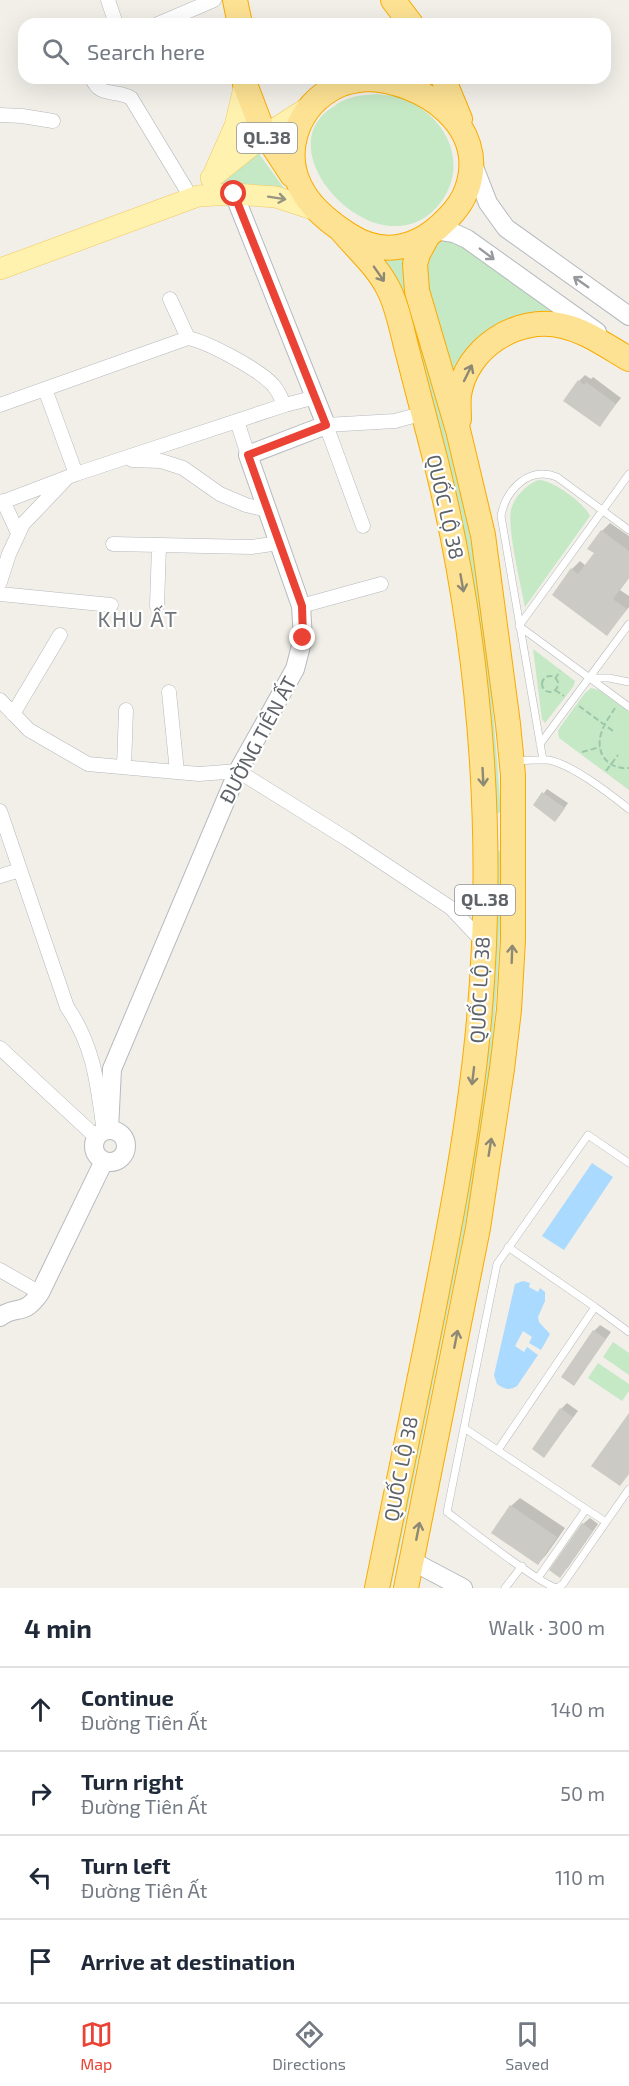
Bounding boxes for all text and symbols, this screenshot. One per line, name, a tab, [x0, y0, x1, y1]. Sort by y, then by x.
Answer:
search box	[18, 18, 611, 84]
icon: search	[39, 35, 72, 68]
text: Search here	[87, 38, 205, 64]
road number: QL.38	[237, 123, 297, 153]
route start	[220, 180, 246, 206]
one-way arrow	[267, 193, 286, 204]
one-way arrow	[479, 248, 495, 261]
one-way arrow	[373, 266, 385, 282]
one-way arrow	[574, 276, 590, 289]
one-way arrow	[462, 365, 474, 383]
street label: QUỐC LỘ 38	[422, 452, 471, 562]
one-way arrow	[456, 573, 467, 593]
district label: KHU ẤT	[98, 605, 178, 631]
route end	[289, 624, 315, 650]
street label: ĐƯỜNG TIÊN ẤT	[214, 672, 301, 807]
one-way arrow	[477, 766, 488, 786]
road number: QL.38	[455, 885, 515, 915]
street label: QUỐC LỘ 38	[463, 936, 494, 1044]
one-way arrow	[507, 944, 518, 964]
one-way arrow	[468, 1066, 479, 1086]
one-way arrow	[485, 1138, 496, 1158]
one-way arrow	[451, 1330, 462, 1350]
street label: QUỐC LỘ 38	[377, 1414, 422, 1524]
one-way arrow	[413, 1521, 424, 1541]
text: 4 min	[24, 1612, 92, 1643]
text: Walk · 300 m	[489, 1615, 605, 1639]
text: Continue	[81, 1684, 174, 1710]
icon: ahead	[24, 1693, 57, 1726]
text: 140 m	[551, 1697, 605, 1721]
text: Đường Tiên Ất	[81, 1710, 207, 1734]
text: Turn right	[81, 1768, 183, 1794]
icon: right	[24, 1777, 57, 1810]
text: 50 m	[560, 1781, 605, 1805]
text: Đường Tiên Ất	[81, 1794, 207, 1818]
text: Turn left	[81, 1852, 170, 1878]
icon: left	[24, 1861, 57, 1894]
text: 110 m	[555, 1865, 605, 1889]
text: Đường Tiên Ất	[81, 1878, 207, 1902]
icon: arrive	[24, 1945, 57, 1978]
text: Arrive at destination	[81, 1948, 295, 1974]
tab: Map	[80, 2018, 113, 2073]
tab: Directions	[272, 2018, 346, 2073]
tab: Saved	[505, 2018, 549, 2073]

